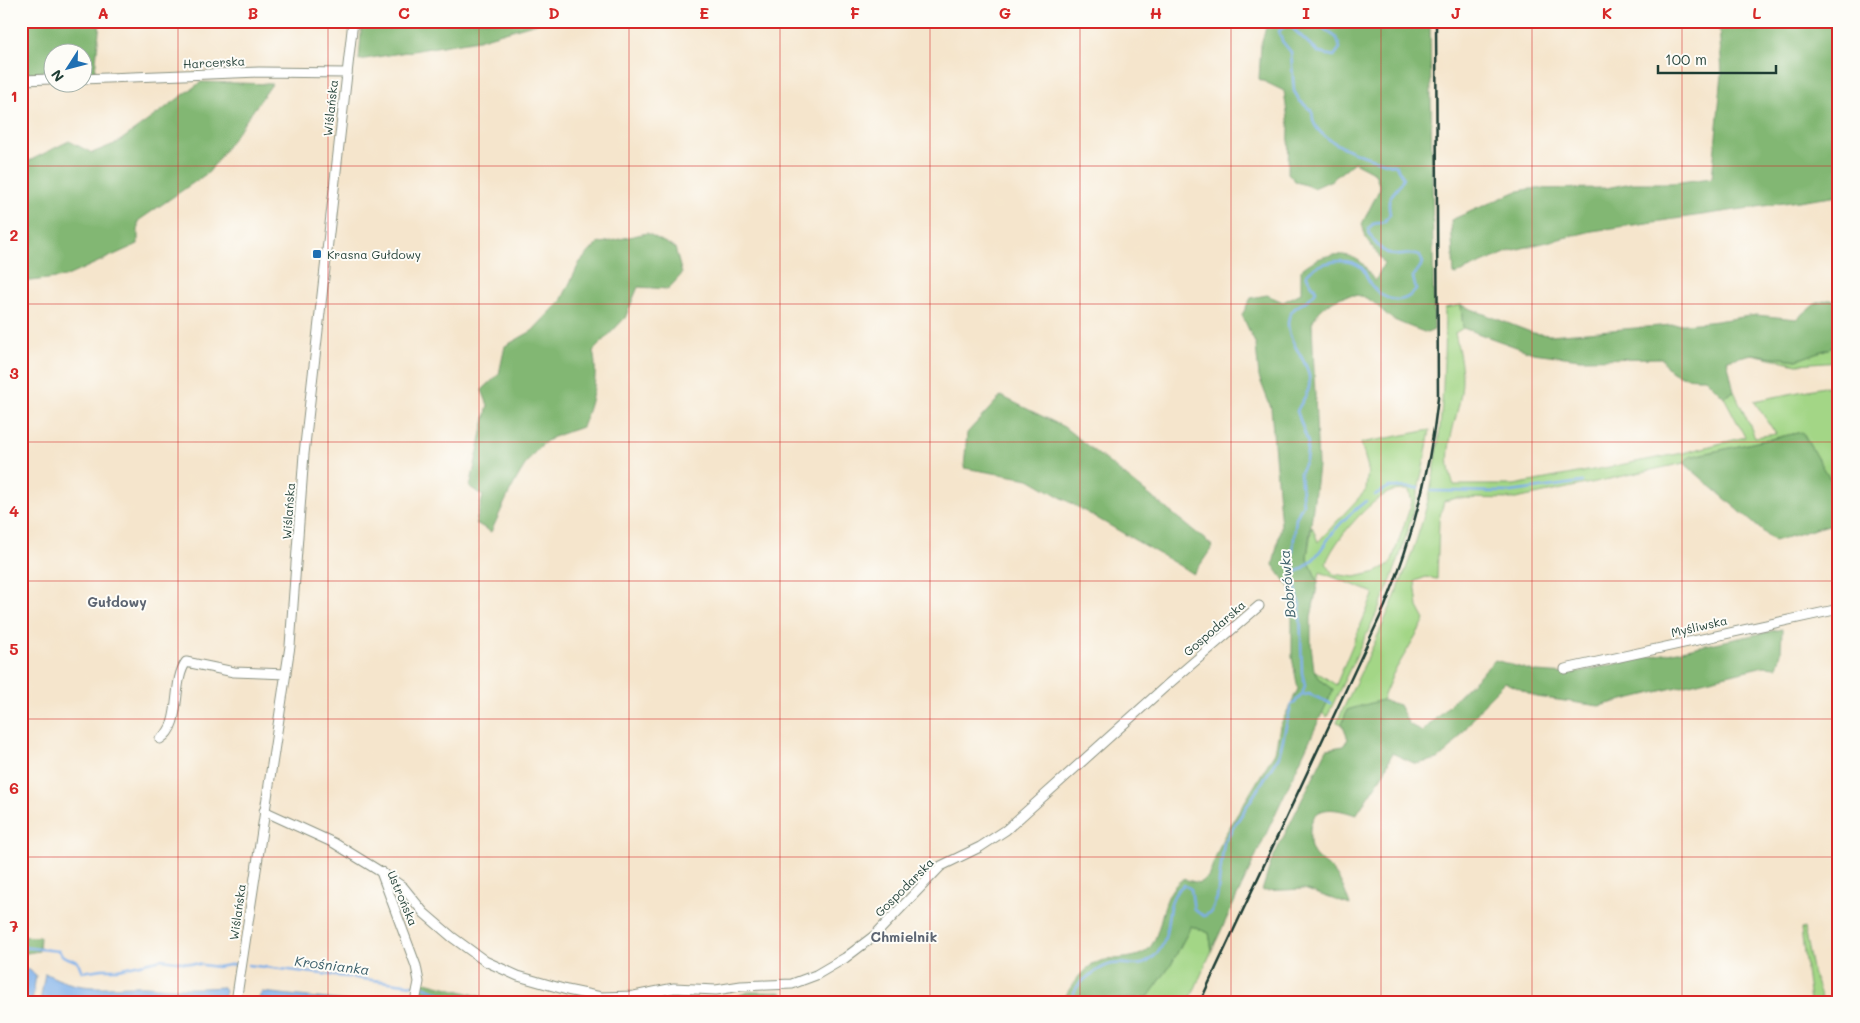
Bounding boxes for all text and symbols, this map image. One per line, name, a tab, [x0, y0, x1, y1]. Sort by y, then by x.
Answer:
text: A	[97, 2, 109, 23]
text: B	[248, 2, 258, 23]
text: C	[398, 2, 410, 23]
text: D	[548, 2, 560, 23]
text: E	[699, 2, 709, 23]
text: F	[850, 2, 860, 23]
text: G	[999, 2, 1011, 23]
text: H	[1150, 2, 1162, 23]
text: I	[1302, 2, 1310, 23]
text: J	[1451, 2, 1461, 23]
text: K	[1602, 2, 1612, 23]
text: L	[1752, 2, 1762, 23]
north arrow	[42, 42, 92, 92]
scale bar	[1658, 42, 1775, 74]
text: 100 m	[1665, 49, 1707, 69]
street label: Harcerska	[182, 52, 246, 72]
text: N	[46, 66, 68, 86]
street label: Wiślańska	[319, 79, 341, 137]
text: 1	[10, 85, 18, 106]
text: 2	[10, 224, 19, 245]
place label: Krasna Gułdowy	[327, 246, 421, 262]
marker: Krasna Gułdowy	[311, 248, 323, 260]
text: 3	[9, 362, 19, 383]
street label: Wiślańska	[278, 482, 298, 540]
text: 4	[9, 500, 19, 521]
water label: Bobrówka	[1275, 549, 1299, 619]
district label: Gułdowy	[87, 592, 147, 611]
street label: Gospodarska	[1180, 597, 1248, 659]
street label: Myśliwska	[1669, 612, 1729, 640]
text: 5	[9, 638, 19, 659]
text: 6	[9, 777, 19, 798]
street label: Gospodarska	[871, 854, 937, 920]
street label: Ustrońska	[384, 868, 422, 928]
street label: Wiślańska	[225, 883, 249, 941]
text: 7	[10, 915, 19, 936]
district label: Chmielnik	[871, 927, 937, 946]
water label: Krośnianka	[293, 951, 371, 979]

